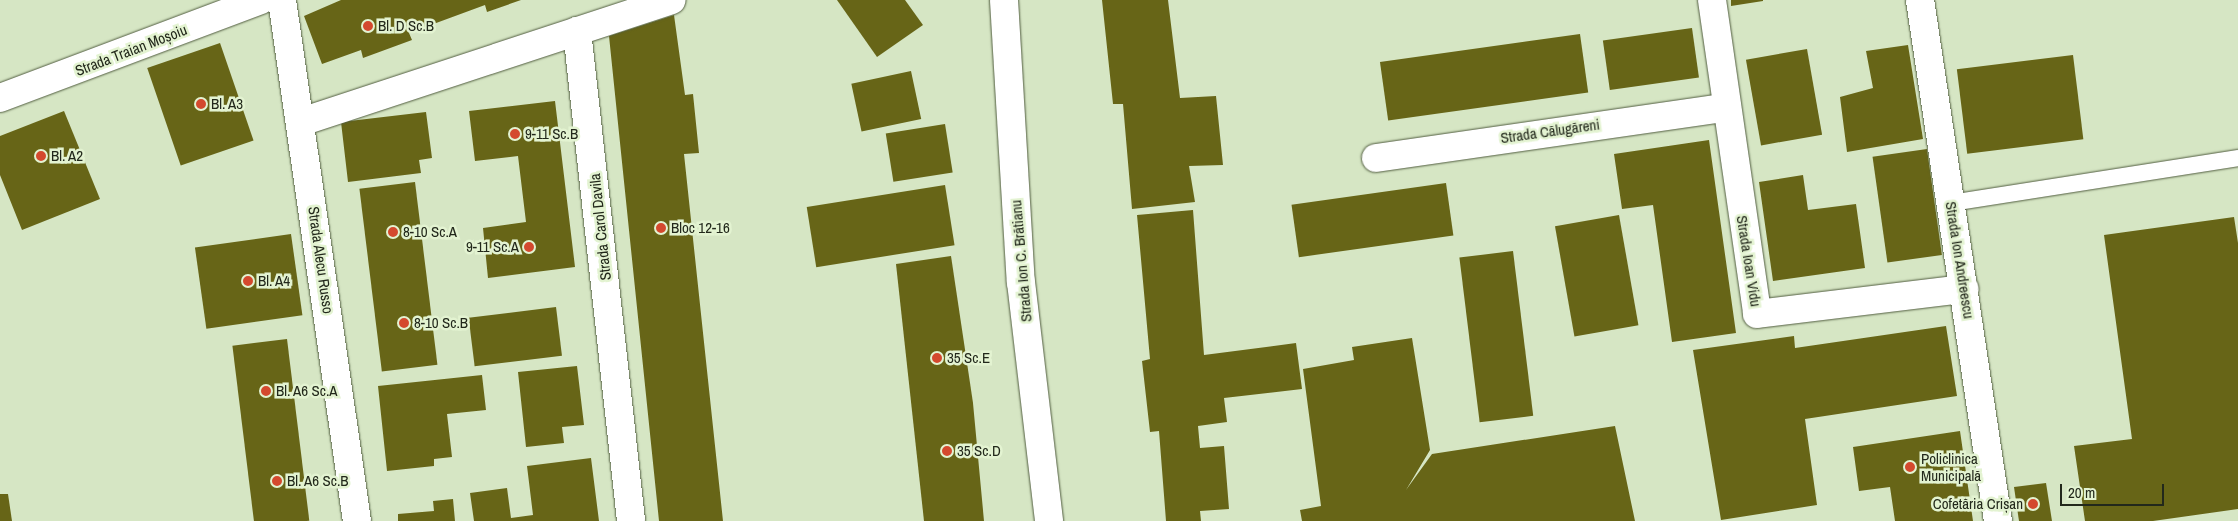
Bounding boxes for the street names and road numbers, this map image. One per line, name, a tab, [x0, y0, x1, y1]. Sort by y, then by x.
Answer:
street label: Strada Traian Moșoiu	[72, 20, 190, 80]
street label: Strada Călugăreni	[1499, 115, 1601, 147]
street label: Strada Carol Davila	[585, 173, 615, 281]
street label: Strada Ion C. Brătianu	[1007, 199, 1035, 323]
street label: Strada Ion Andreescu	[1942, 200, 1978, 320]
street label: Strada Alecu Russo	[305, 205, 337, 315]
street label: Strada Ioan Vidu	[1733, 214, 1765, 308]

